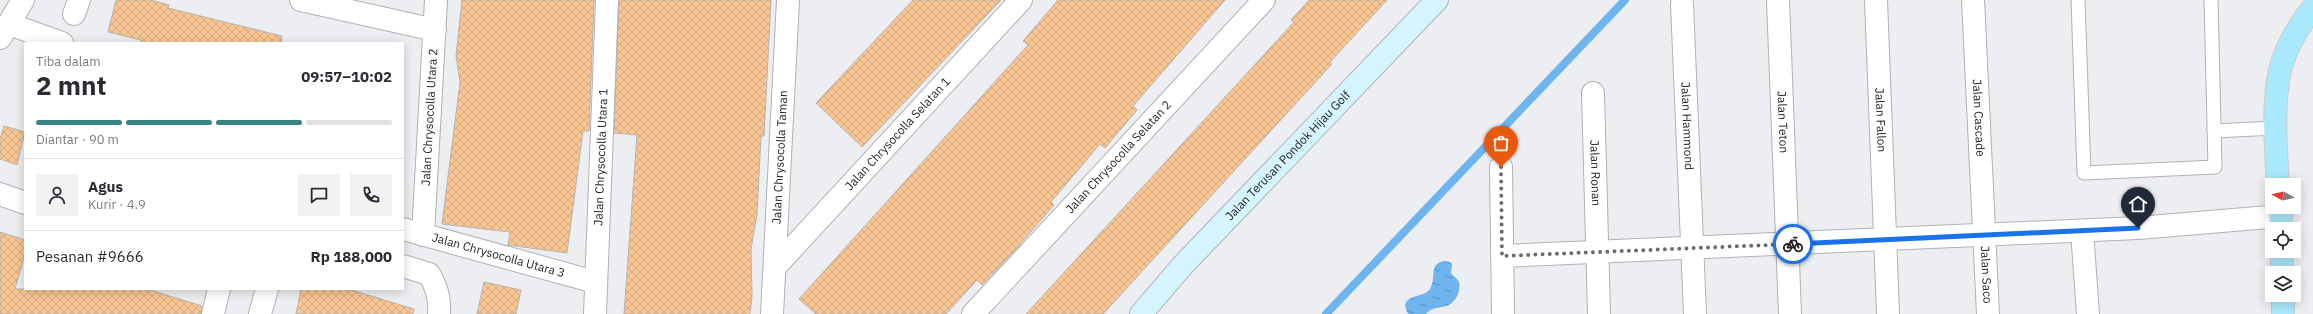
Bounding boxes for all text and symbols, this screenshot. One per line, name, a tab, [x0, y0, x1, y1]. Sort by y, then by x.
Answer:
street label: Jalan Chrysocolla Utara 2	[418, 48, 440, 186]
text: Tiba dalam	[36, 53, 101, 70]
text: 09:57–10:02	[301, 67, 392, 86]
text: 2 mnt	[36, 68, 106, 102]
street label: Jalan Chrysocolla Selatan 1	[841, 74, 953, 193]
street label: Jalan Cascade	[1970, 79, 1988, 157]
street label: Jalan Hammond	[1678, 81, 1697, 170]
street label: Jalan Terusan Pondok Hijau Golf	[1222, 87, 1353, 223]
street label: Jalan Fallon	[1872, 87, 1890, 152]
street label: Jalan Chrysocolla Utara 1	[590, 88, 611, 226]
street label: Jalan Chrysocolla Taman	[769, 90, 790, 224]
street label: Jalan Teton	[1774, 90, 1792, 153]
street label: Jalan Chrysocolla Selatan 2	[1062, 97, 1174, 216]
pin	[1484, 126, 1518, 167]
text: Diantar · 90 m	[36, 131, 119, 148]
icon: bag	[1490, 132, 1512, 154]
street label: Jalan Ronan	[1587, 140, 1604, 206]
button: person	[36, 174, 78, 216]
button: chat	[298, 174, 340, 216]
button: phone	[350, 174, 392, 216]
text: Agus	[88, 177, 123, 196]
north arrow	[2265, 178, 2301, 214]
map controls	[2265, 178, 2301, 302]
pin	[2121, 187, 2155, 228]
icon: home	[2127, 193, 2149, 215]
text: Kurir · 4.9	[88, 196, 146, 213]
button: locate	[2265, 222, 2301, 258]
courier	[1773, 224, 1813, 264]
street label: Jalan Chrysocolla Utara 3	[430, 229, 567, 280]
icon: bike	[1782, 233, 1804, 255]
street label: Jalan Saco	[1978, 245, 1996, 304]
text: Pesanan #9666	[36, 247, 144, 266]
text: Rp 188,000	[311, 247, 392, 266]
button: layers	[2265, 266, 2301, 302]

